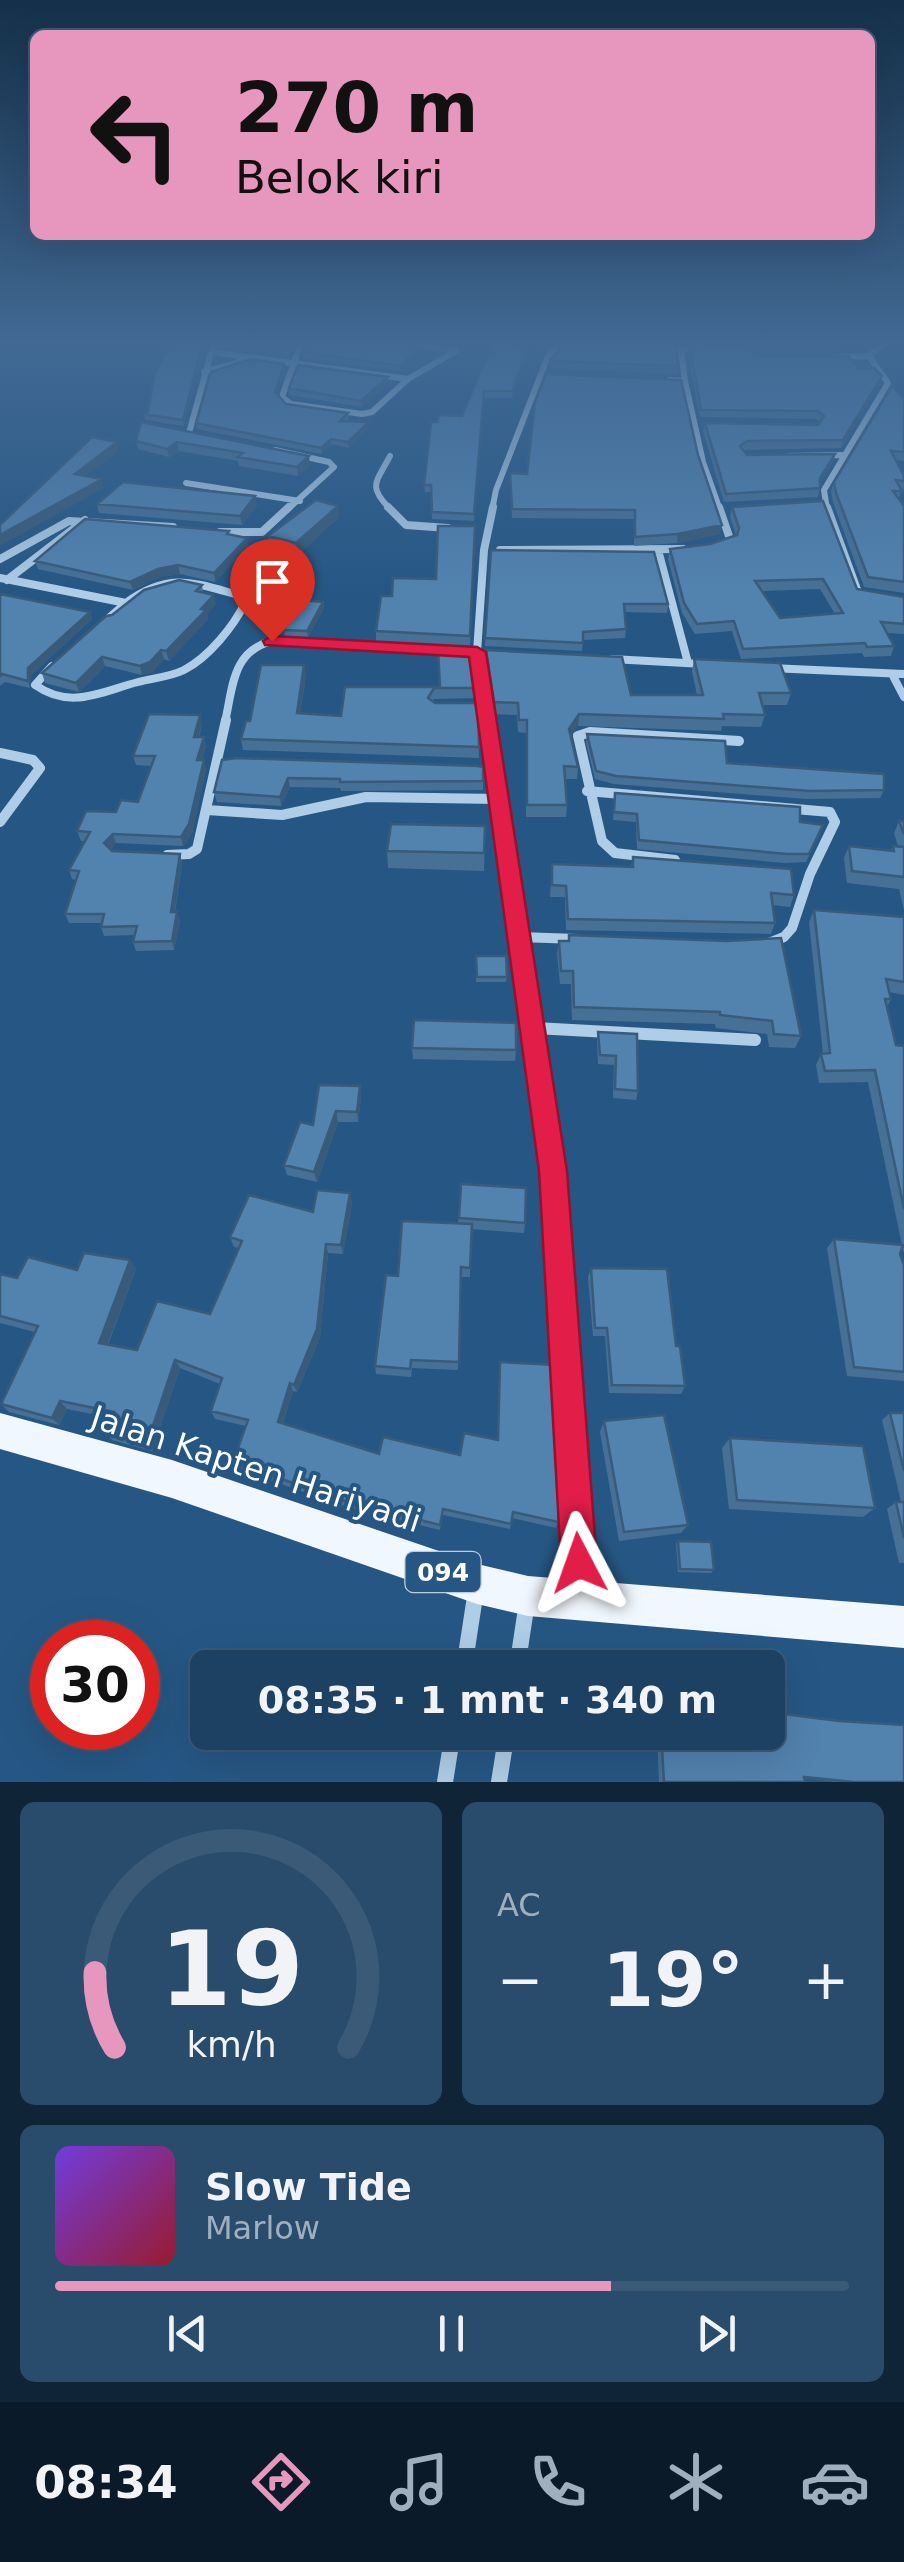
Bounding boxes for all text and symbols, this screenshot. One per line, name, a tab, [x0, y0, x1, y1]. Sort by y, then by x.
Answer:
text: 270 m	[235, 67, 478, 149]
icon: left	[70, 70, 200, 200]
text: Belok kiri	[235, 151, 444, 204]
pin	[230, 539, 315, 642]
icon: arrive	[245, 554, 300, 609]
street label: Jalan Kapten Hariyadi	[84, 1397, 426, 1540]
position arrow	[527, 1511, 631, 1615]
road number: 094	[406, 1552, 480, 1592]
speed limit sign: 30	[30, 1620, 160, 1750]
text: 08:35 · 1 mnt · 340 m	[258, 1678, 717, 1722]
text: AC	[497, 1886, 541, 1924]
text: 19	[159, 1908, 303, 2030]
text: 19°	[602, 1936, 744, 2024]
text: −	[497, 1948, 543, 2012]
text: +	[803, 1948, 849, 2012]
text: km/h	[186, 2024, 276, 2065]
text: Slow Tide	[205, 2165, 412, 2209]
text: Marlow	[205, 2209, 320, 2247]
icon: previous	[160, 2306, 215, 2361]
icon: pause	[424, 2306, 479, 2361]
icon: next	[689, 2306, 744, 2361]
icon: directions	[246, 2447, 316, 2517]
icon: music	[384, 2447, 454, 2517]
icon: phone	[523, 2447, 593, 2517]
icon: climate	[661, 2447, 731, 2517]
icon: car	[800, 2447, 870, 2517]
text: 08:34	[34, 2456, 177, 2509]

